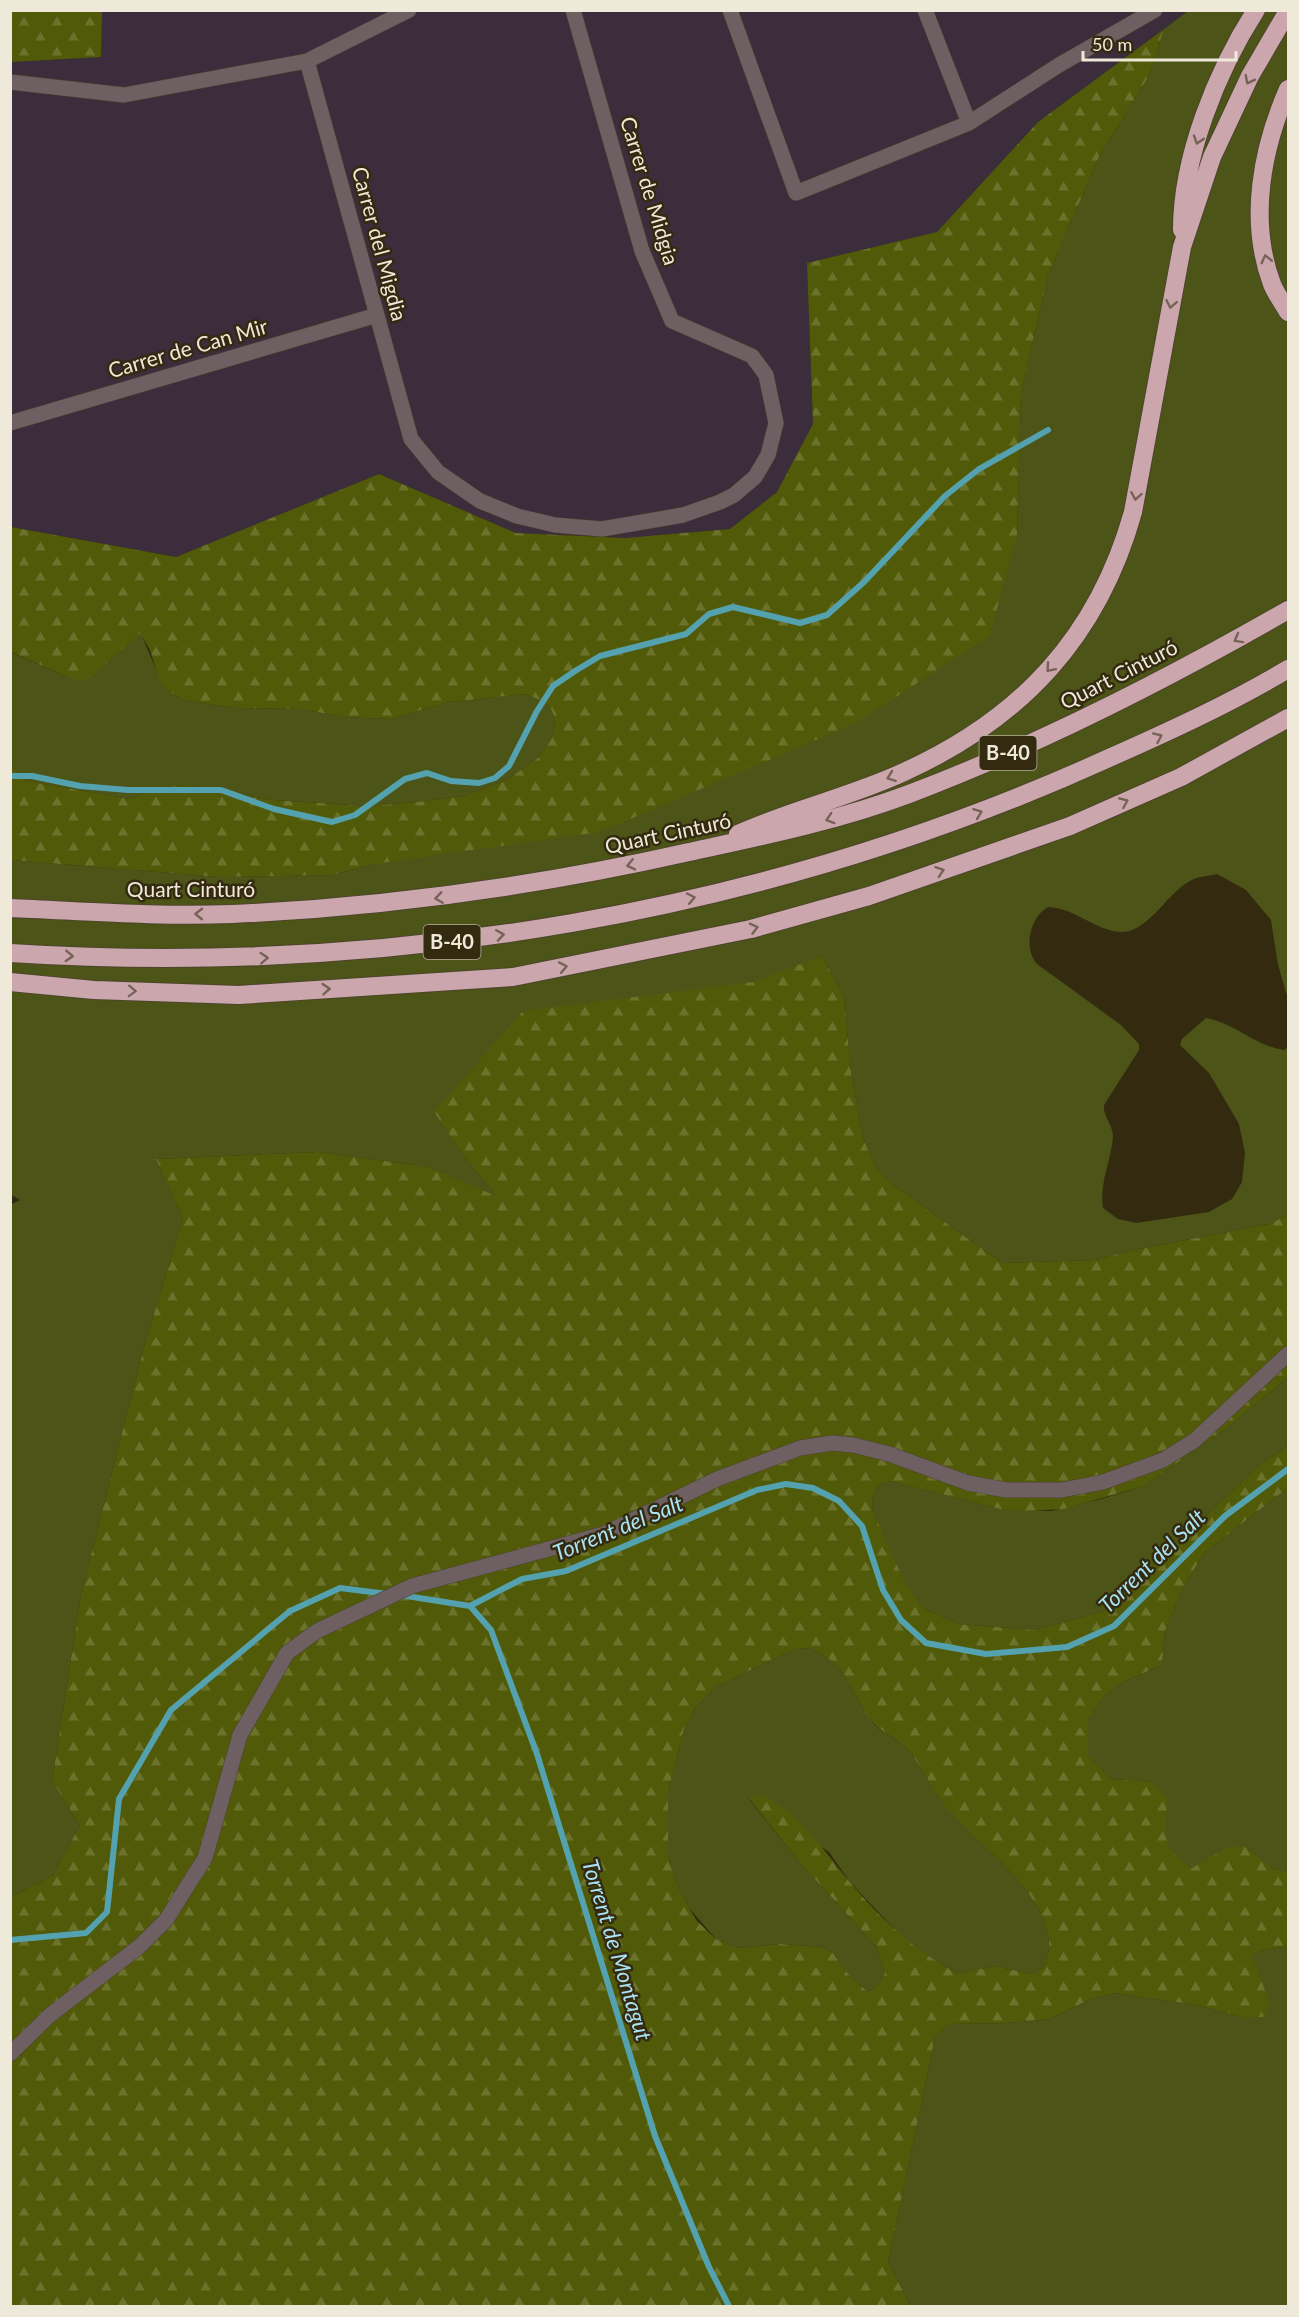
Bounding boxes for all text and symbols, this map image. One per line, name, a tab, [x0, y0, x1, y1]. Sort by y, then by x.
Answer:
scale bar	[1083, 24, 1236, 62]
text: 50 m	[1092, 33, 1132, 55]
one-way arrow	[1245, 73, 1256, 84]
street label: Carrer de Midgia	[616, 113, 685, 268]
one-way arrow	[1193, 134, 1205, 145]
street label: Carrer del Migdia	[348, 164, 413, 323]
one-way arrow	[1260, 254, 1273, 264]
one-way arrow	[1165, 299, 1178, 309]
street label: Carrer de Can Mir	[105, 313, 271, 382]
one-way arrow	[1130, 491, 1143, 501]
one-way arrow	[1234, 632, 1244, 643]
street label: Quart Cinturó	[1055, 633, 1181, 714]
one-way arrow	[1046, 661, 1057, 672]
one-way arrow	[1151, 732, 1162, 744]
road number: B-40	[980, 736, 1036, 770]
one-way arrow	[886, 770, 897, 783]
one-way arrow	[1118, 797, 1129, 809]
street label: Quart Cinturó	[602, 807, 733, 858]
one-way arrow	[972, 808, 983, 820]
one-way arrow	[825, 812, 836, 824]
one-way arrow	[626, 858, 636, 871]
one-way arrow	[935, 865, 945, 878]
street label: Quart Cinturó	[127, 876, 255, 901]
one-way arrow	[434, 891, 444, 903]
one-way arrow	[686, 892, 696, 905]
one-way arrow	[195, 908, 204, 920]
one-way arrow	[749, 923, 759, 936]
road number: B-40	[424, 925, 480, 959]
one-way arrow	[494, 929, 504, 942]
one-way arrow	[64, 950, 73, 963]
one-way arrow	[259, 951, 268, 964]
one-way arrow	[558, 961, 568, 974]
one-way arrow	[322, 982, 331, 995]
one-way arrow	[127, 985, 136, 997]
water label: Torrent del Salt	[549, 1489, 687, 1566]
water label: Torrent del Salt	[1093, 1503, 1211, 1618]
water label: Torrent de Montagut	[577, 1856, 658, 2044]

